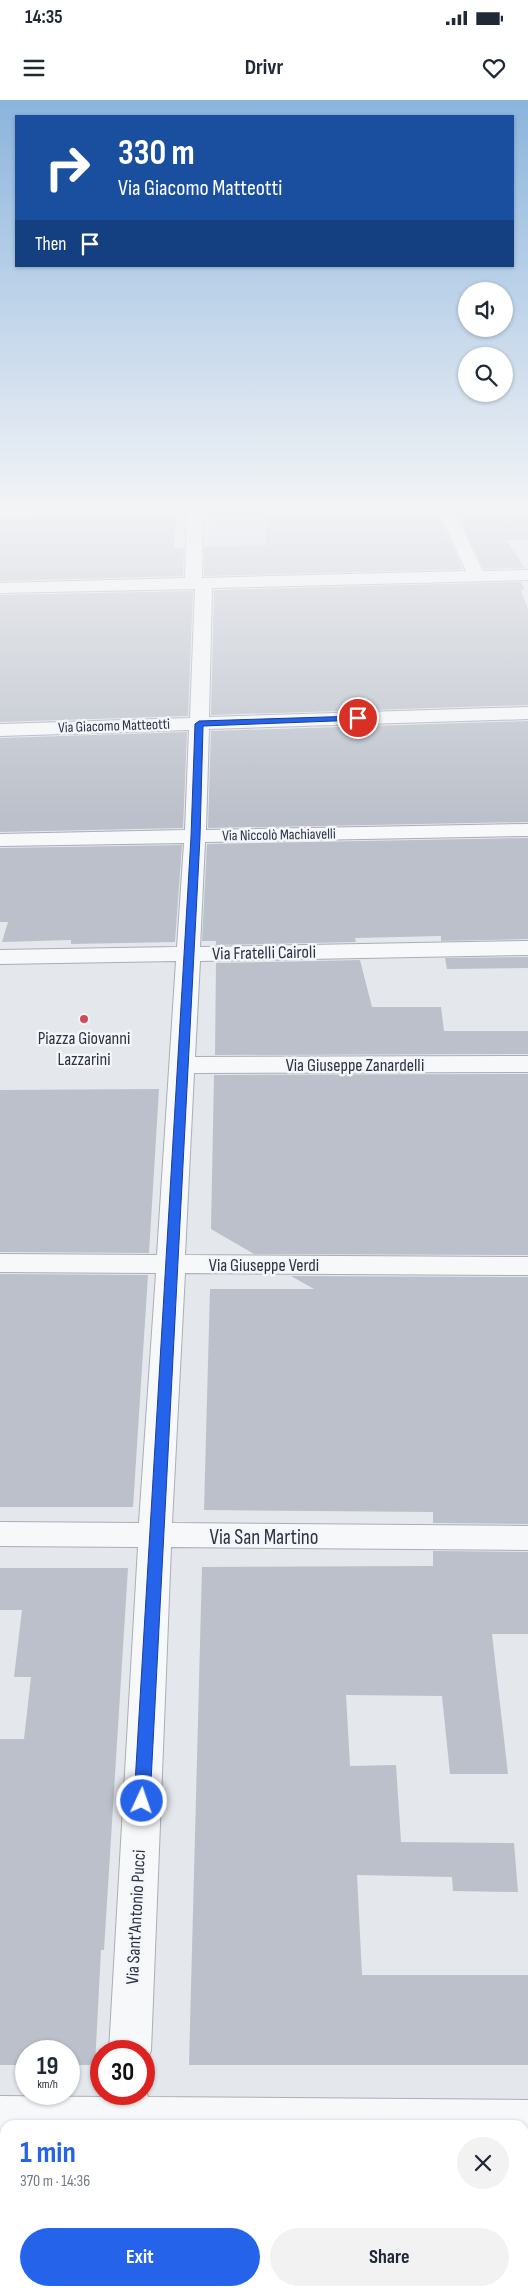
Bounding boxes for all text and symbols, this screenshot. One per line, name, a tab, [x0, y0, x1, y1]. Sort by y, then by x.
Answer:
text: 14:35	[25, 6, 63, 29]
icon: menu	[20, 54, 48, 82]
text: Drivr	[245, 54, 283, 81]
icon: heart	[480, 54, 508, 82]
text: 330 m	[118, 132, 195, 175]
icon: right	[35, 135, 100, 200]
text: Via Giacomo Matteotti	[118, 175, 282, 202]
icon: arrive	[76, 230, 104, 258]
text: Then	[35, 233, 66, 256]
map controls	[458, 282, 513, 402]
button: sound	[458, 282, 513, 337]
button: search	[458, 347, 513, 402]
pin	[337, 697, 379, 739]
icon: arrive	[344, 704, 372, 732]
street label: Via Giacomo Matteotti	[58, 715, 171, 737]
street label: Via Niccolò Machiavelli	[222, 825, 336, 845]
street label: Via Fratelli Cairoli	[212, 942, 316, 964]
marker: Piazza Giovanni Lazzarini	[78, 1013, 90, 1025]
place label: Piazza Giovanni Lazzarini	[38, 1028, 130, 1070]
street label: Via Giuseppe Zanardelli	[286, 1055, 424, 1076]
street label: Via Giuseppe Verdi	[209, 1255, 319, 1276]
street label: Via San Martino	[209, 1525, 319, 1550]
position arrow	[115, 1774, 167, 1826]
street label: Via Sant'Antonio Pucci	[122, 1849, 150, 1985]
speed limit sign: 30	[90, 2040, 155, 2105]
text: 19	[37, 2051, 58, 2082]
text: km/h	[37, 2077, 58, 2092]
text: 1 min	[20, 2135, 76, 2171]
button: close	[457, 2137, 509, 2189]
text: 370 m · 14:36	[20, 2172, 90, 2191]
button: Exit	[20, 2228, 260, 2286]
button: Share	[270, 2228, 509, 2286]

